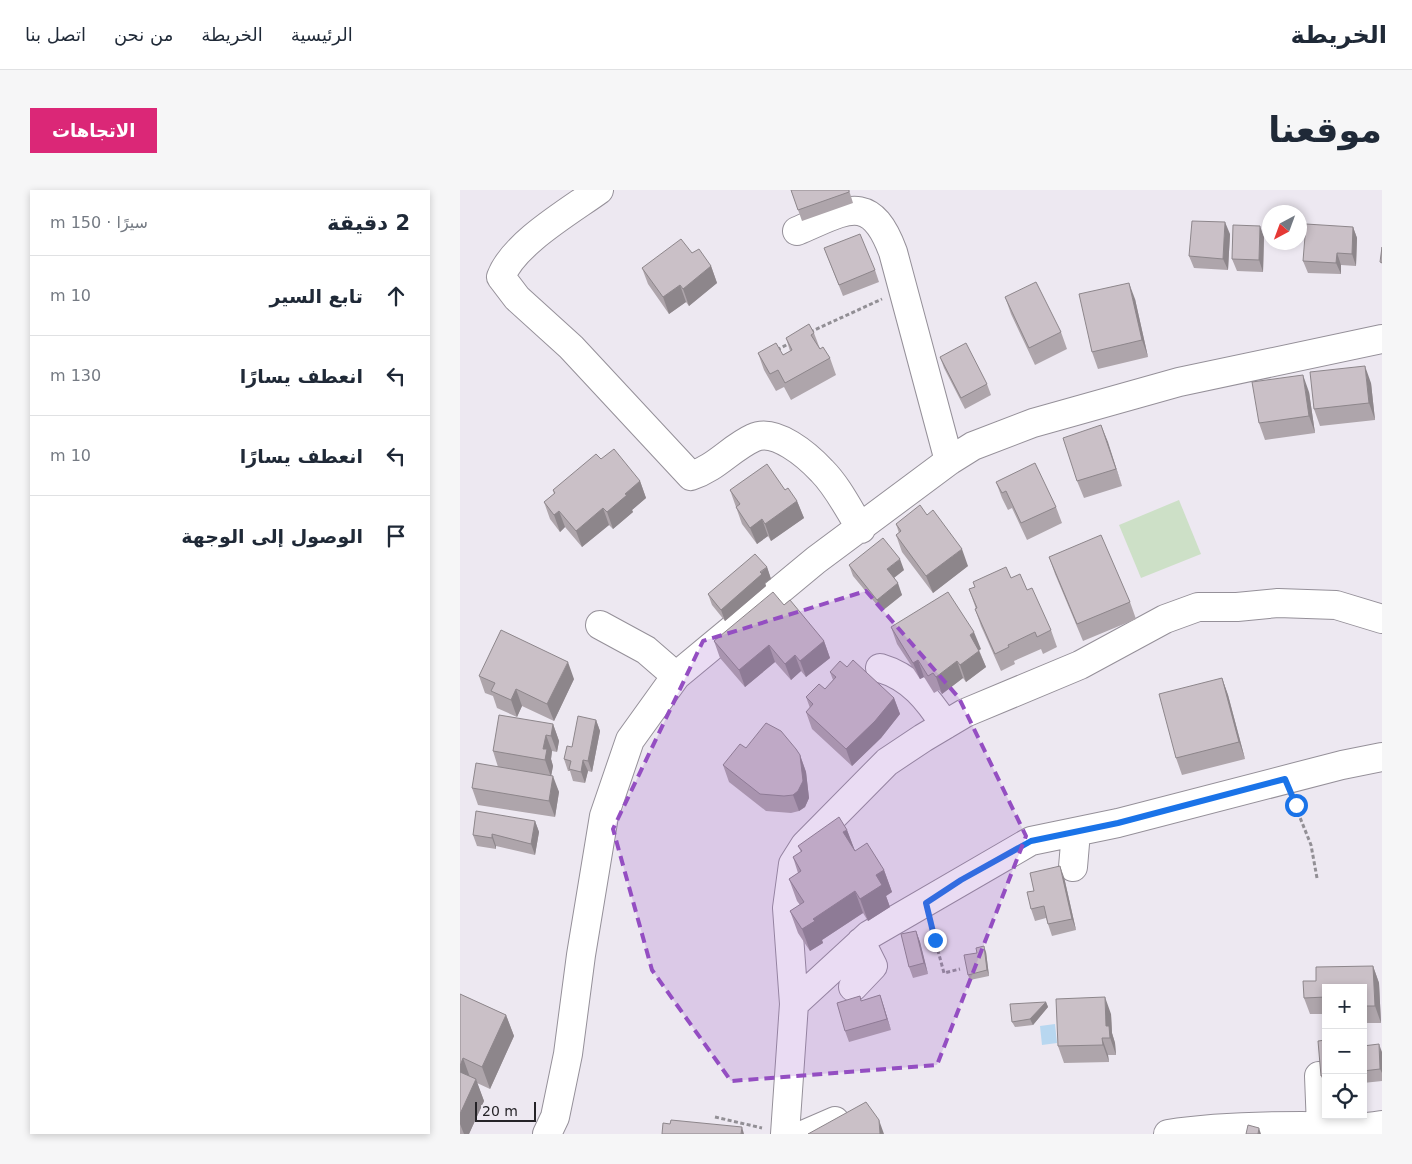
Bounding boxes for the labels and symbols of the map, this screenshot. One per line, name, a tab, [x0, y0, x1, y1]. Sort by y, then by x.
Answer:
north arrow	[1262, 205, 1307, 250]
route start	[1285, 794, 1308, 817]
route end	[924, 929, 947, 952]
scale bar	[475, 1099, 536, 1122]

